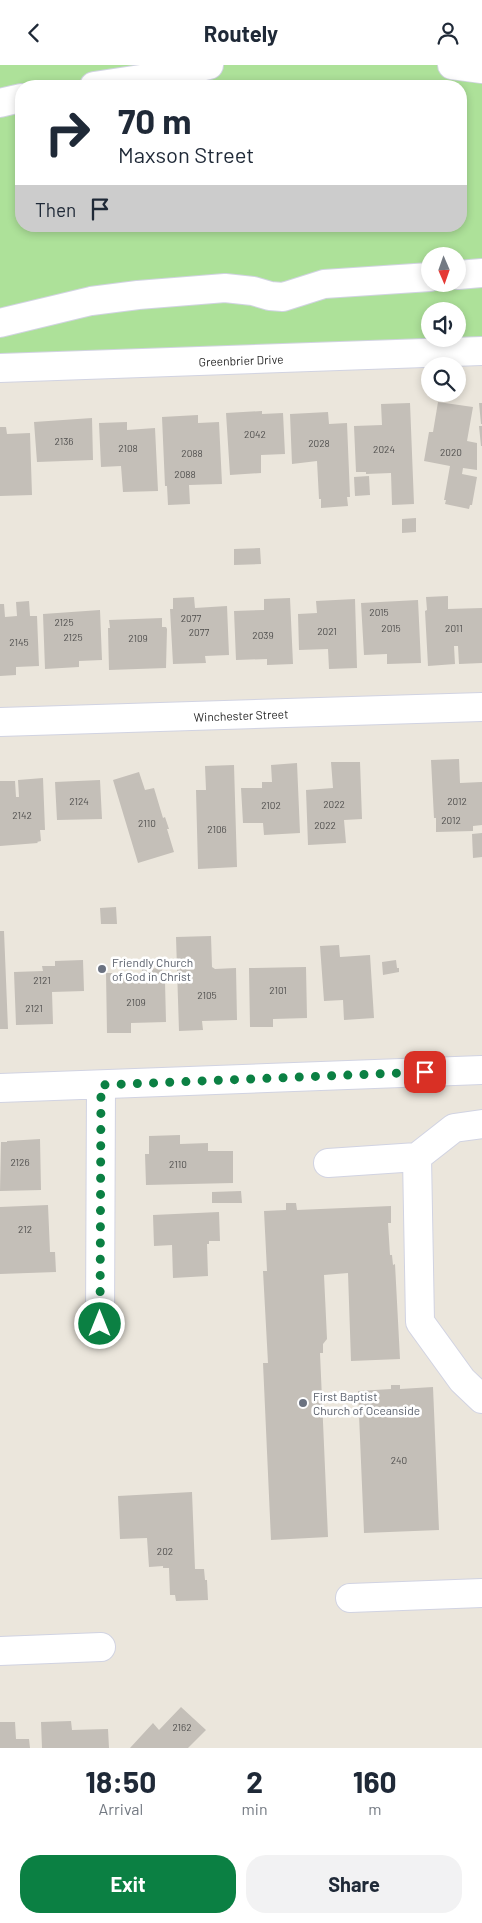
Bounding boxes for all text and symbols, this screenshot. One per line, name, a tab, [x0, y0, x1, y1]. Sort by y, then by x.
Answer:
icon: back	[20, 19, 48, 47]
icon: person	[434, 19, 462, 47]
text: Routely	[204, 20, 278, 46]
text: 70 m	[118, 99, 192, 141]
icon: right	[35, 100, 100, 165]
text: Maxson Street	[118, 141, 254, 167]
icon: arrive	[86, 195, 114, 223]
text: Then	[35, 198, 76, 221]
north arrow	[421, 247, 466, 293]
map controls	[421, 247, 466, 402]
button: sound	[421, 302, 466, 347]
street label: Greenbrier Drive	[198, 352, 284, 368]
button: search	[421, 357, 466, 402]
house number: 2042	[244, 428, 266, 440]
house number: 2136	[54, 435, 74, 447]
house number: 2028	[308, 437, 330, 449]
house number: 2108	[118, 442, 138, 454]
house number: 2024	[373, 443, 395, 455]
house number: 2020	[440, 446, 462, 458]
house number: 2088	[181, 447, 203, 459]
house number: 2088	[174, 468, 196, 480]
house number: 2015	[369, 606, 389, 618]
house number: 2077	[181, 612, 201, 624]
house number: 2125	[54, 616, 74, 628]
house number: 2015	[381, 622, 401, 634]
house number: 2011	[445, 622, 463, 634]
house number: 2021	[317, 625, 337, 637]
house number: 2077	[189, 626, 209, 638]
house number: 2039	[252, 629, 274, 641]
house number: 2125	[63, 631, 83, 643]
house number: 2109	[128, 632, 148, 644]
house number: 2145	[9, 636, 29, 648]
street label: Winchester Street	[193, 706, 289, 724]
house number: 2124	[69, 795, 89, 807]
house number: 2012	[447, 795, 467, 807]
house number: 2022	[323, 798, 345, 810]
house number: 2102	[261, 799, 281, 811]
house number: 2142	[12, 809, 32, 821]
house number: 2012	[441, 814, 461, 826]
house number: 2110	[138, 817, 156, 829]
house number: 2022	[314, 819, 336, 831]
house number: 2106	[207, 823, 227, 835]
place label: Friendly Church of God in Christ	[112, 955, 193, 983]
marker: Friendly Church of God in Christ	[96, 963, 108, 975]
house number: 2121	[33, 974, 51, 986]
house number: 2101	[269, 984, 287, 996]
house number: 2105	[197, 989, 217, 1001]
house number: 2109	[126, 996, 146, 1008]
house number: 2121	[25, 1002, 43, 1014]
pin	[404, 1051, 446, 1093]
icon: arrive	[411, 1058, 439, 1086]
house number: 2126	[10, 1156, 30, 1168]
house number: 2110	[169, 1158, 187, 1170]
house number: 212	[18, 1223, 32, 1235]
position arrow	[73, 1297, 125, 1349]
place label: First Baptist Church of Oceanside	[313, 1389, 420, 1417]
marker: First Baptist Church of Oceanside	[297, 1397, 309, 1409]
house number: 240	[391, 1454, 407, 1466]
house number: 202	[157, 1545, 173, 1557]
house number: 2162	[172, 1721, 192, 1733]
text: 18:50	[85, 1763, 156, 1799]
text: 2	[246, 1763, 263, 1799]
text: 160	[353, 1763, 397, 1799]
text: Arrival	[98, 1799, 143, 1818]
text: min	[242, 1799, 268, 1818]
text: m	[368, 1799, 381, 1818]
button: Exit	[20, 1855, 236, 1913]
button: Share	[246, 1855, 462, 1913]

